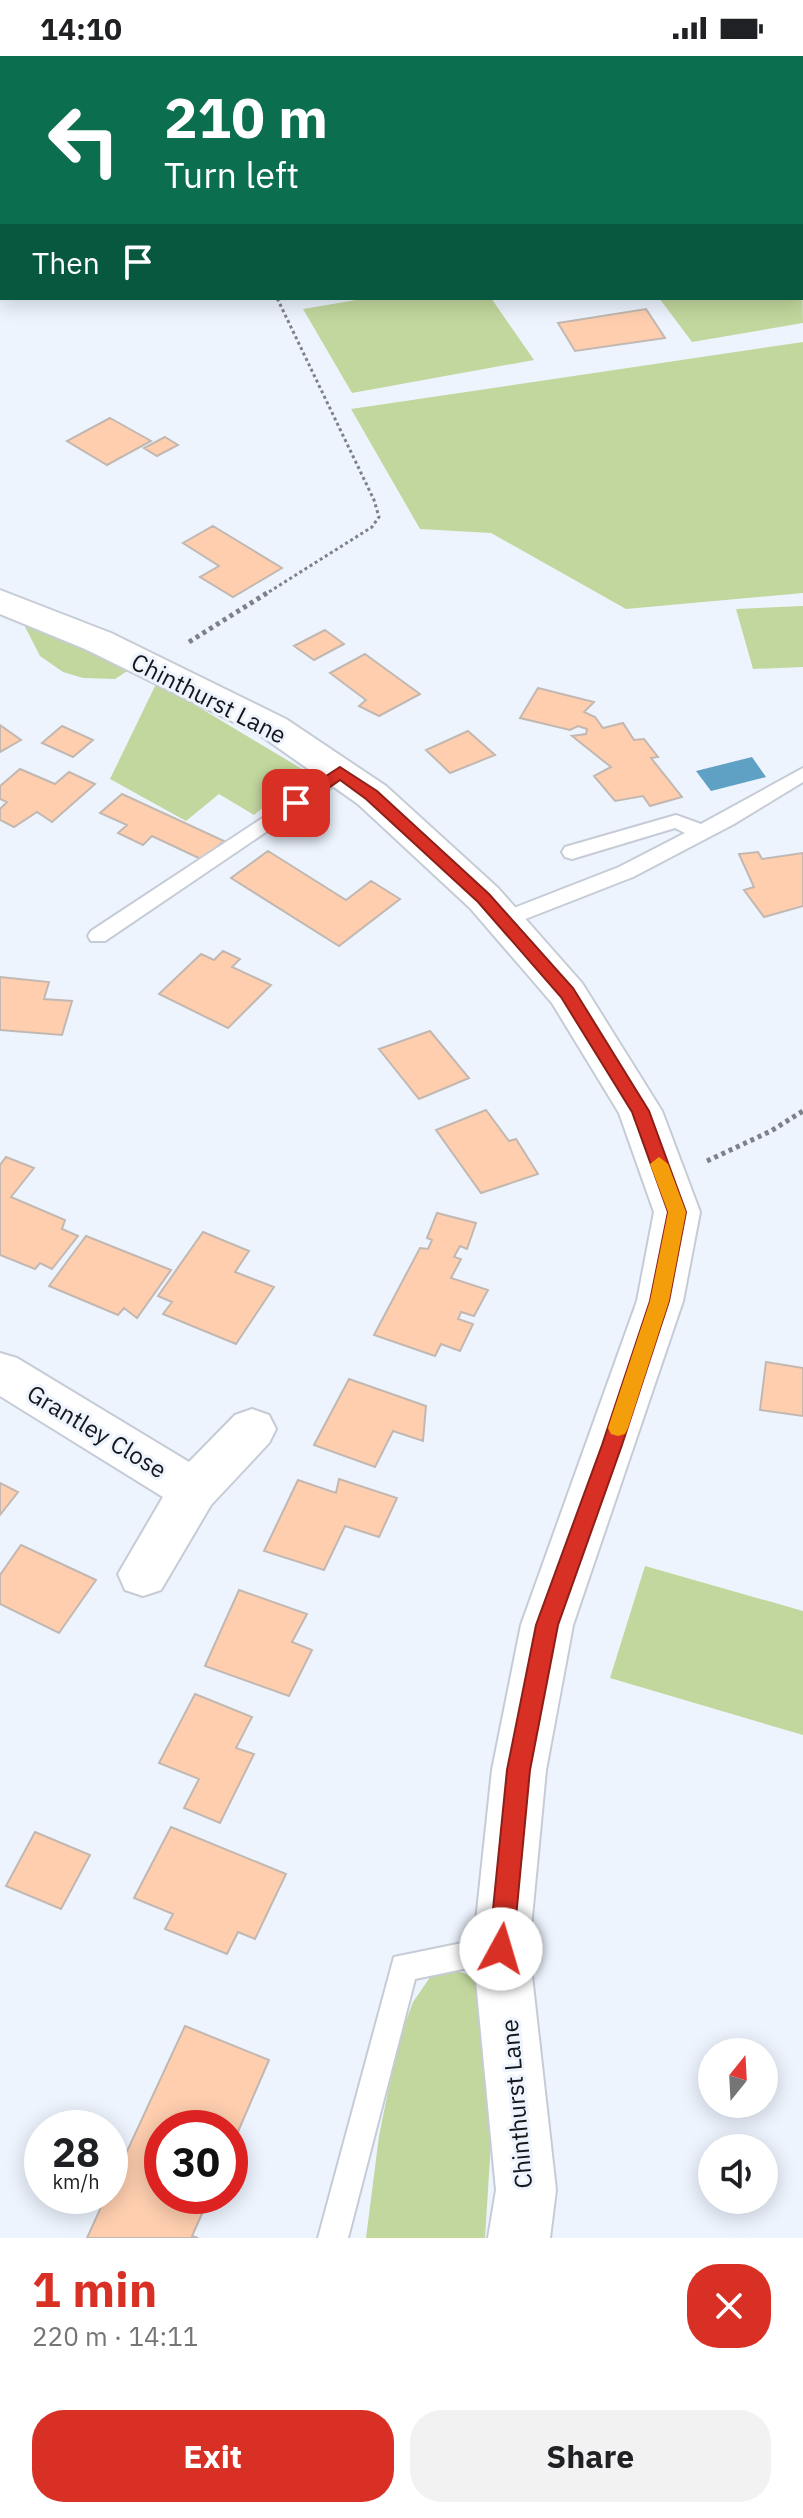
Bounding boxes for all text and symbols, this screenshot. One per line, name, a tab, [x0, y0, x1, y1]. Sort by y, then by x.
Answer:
text: 14:10	[40, 9, 122, 48]
text: 210 m	[164, 81, 328, 153]
icon: left	[32, 88, 136, 192]
text: Turn left	[164, 151, 299, 198]
icon: arrive	[116, 240, 160, 284]
text: Then	[32, 243, 100, 282]
street label: Chinthurst Lane	[126, 645, 292, 751]
pin	[262, 769, 330, 837]
icon: arrive	[274, 781, 318, 825]
street label: Grantley Close	[21, 1377, 173, 1485]
position arrow	[459, 1907, 543, 1991]
street label: Chinthurst Lane	[493, 2018, 539, 2190]
north arrow	[698, 2038, 778, 2118]
map controls	[698, 2038, 778, 2214]
speed limit sign: 30	[144, 2110, 248, 2214]
text: 28	[52, 2126, 100, 2178]
button: sound	[698, 2134, 778, 2214]
text: km/h	[52, 2168, 100, 2195]
text: 1 min	[32, 2258, 157, 2320]
button: close	[687, 2264, 771, 2348]
text: 220 m · 14:11	[32, 2319, 198, 2353]
button: Exit	[32, 2410, 394, 2502]
button: Share	[410, 2410, 771, 2502]

